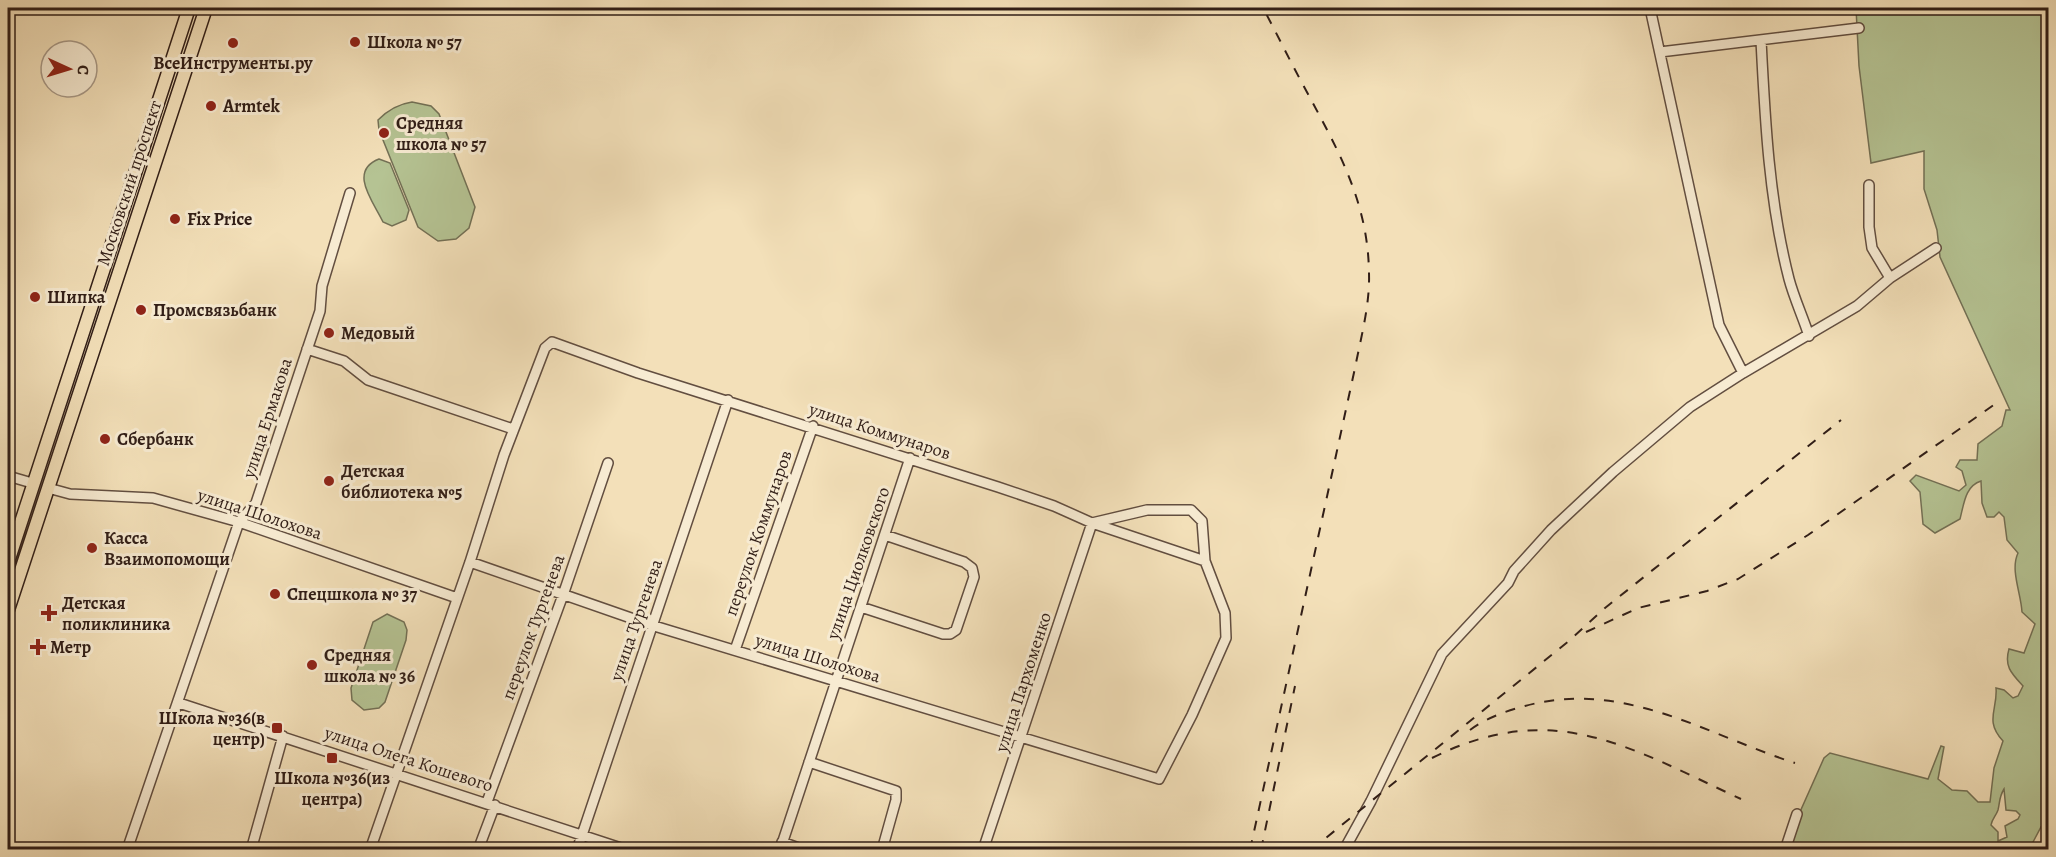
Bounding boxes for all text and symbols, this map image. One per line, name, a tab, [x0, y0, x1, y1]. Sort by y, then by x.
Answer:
place label: Школа № 57	[367, 30, 462, 54]
marker: Школа № 57	[348, 35, 362, 49]
marker: ВсеИнструменты.ру	[226, 36, 240, 50]
north arrow	[39, 39, 99, 99]
place label: ВсеИнструменты.ру	[153, 51, 313, 75]
text: С	[72, 64, 94, 76]
place label: Armtek	[222, 94, 281, 118]
street label: Московский проспект	[91, 97, 167, 269]
marker: Armtek	[204, 99, 218, 113]
place label: Средняя школа № 57	[396, 111, 487, 156]
marker: Средняя школа № 57	[377, 126, 391, 140]
place label: Fix Price	[187, 207, 252, 231]
marker: Fix Price	[168, 212, 182, 226]
place label: Шипка	[47, 285, 106, 309]
marker: Шипка	[28, 290, 42, 304]
place label: Промсвязьбанк	[153, 298, 277, 322]
marker: Промсвязьбанк	[134, 303, 148, 317]
place label: Медовый	[341, 321, 415, 345]
marker: Медовый	[322, 326, 336, 340]
street label: улица Ермакова	[236, 354, 298, 482]
street label: улица Коммунаров	[805, 396, 954, 465]
place label: Сбербанк	[117, 427, 194, 451]
marker: Сбербанк	[98, 432, 112, 446]
street label: переулок Коммунаров	[718, 447, 798, 619]
place label: Детская библиотека №5	[341, 459, 463, 504]
marker: Детская библиотека №5	[322, 474, 336, 488]
street label: улица Шолохова	[194, 482, 326, 546]
street label: улица Циолковского	[820, 483, 895, 644]
place label: Касса Взаимопомощи	[104, 526, 230, 571]
marker: Касса Взаимопомощи	[85, 541, 99, 555]
street label: переулок Тургенева	[496, 550, 571, 703]
street label: улица Тургенева	[604, 555, 668, 685]
place label: Спецшкола № 37	[287, 582, 418, 606]
marker: Спецшкола № 37	[268, 587, 282, 601]
place label: Детская поликлиника	[62, 591, 171, 636]
marker: Детская поликлиника	[40, 604, 58, 622]
street label: улица Пархоменко	[989, 609, 1057, 756]
street label: улица Шолохова	[752, 627, 884, 689]
place label: Метр	[50, 635, 91, 659]
marker: Метр	[31, 640, 45, 654]
place label: Средняя школа № 36	[324, 643, 415, 688]
marker: Средняя школа № 36	[305, 658, 319, 672]
place label: Школа №36(в центр)	[158, 706, 265, 751]
street label: улица Олега Кошевого	[321, 720, 496, 798]
marker: Школа №36(в центр)	[270, 721, 284, 735]
marker: Школа №36(из центра)	[325, 751, 339, 765]
place label: Школа №36(из центра)	[274, 766, 390, 811]

